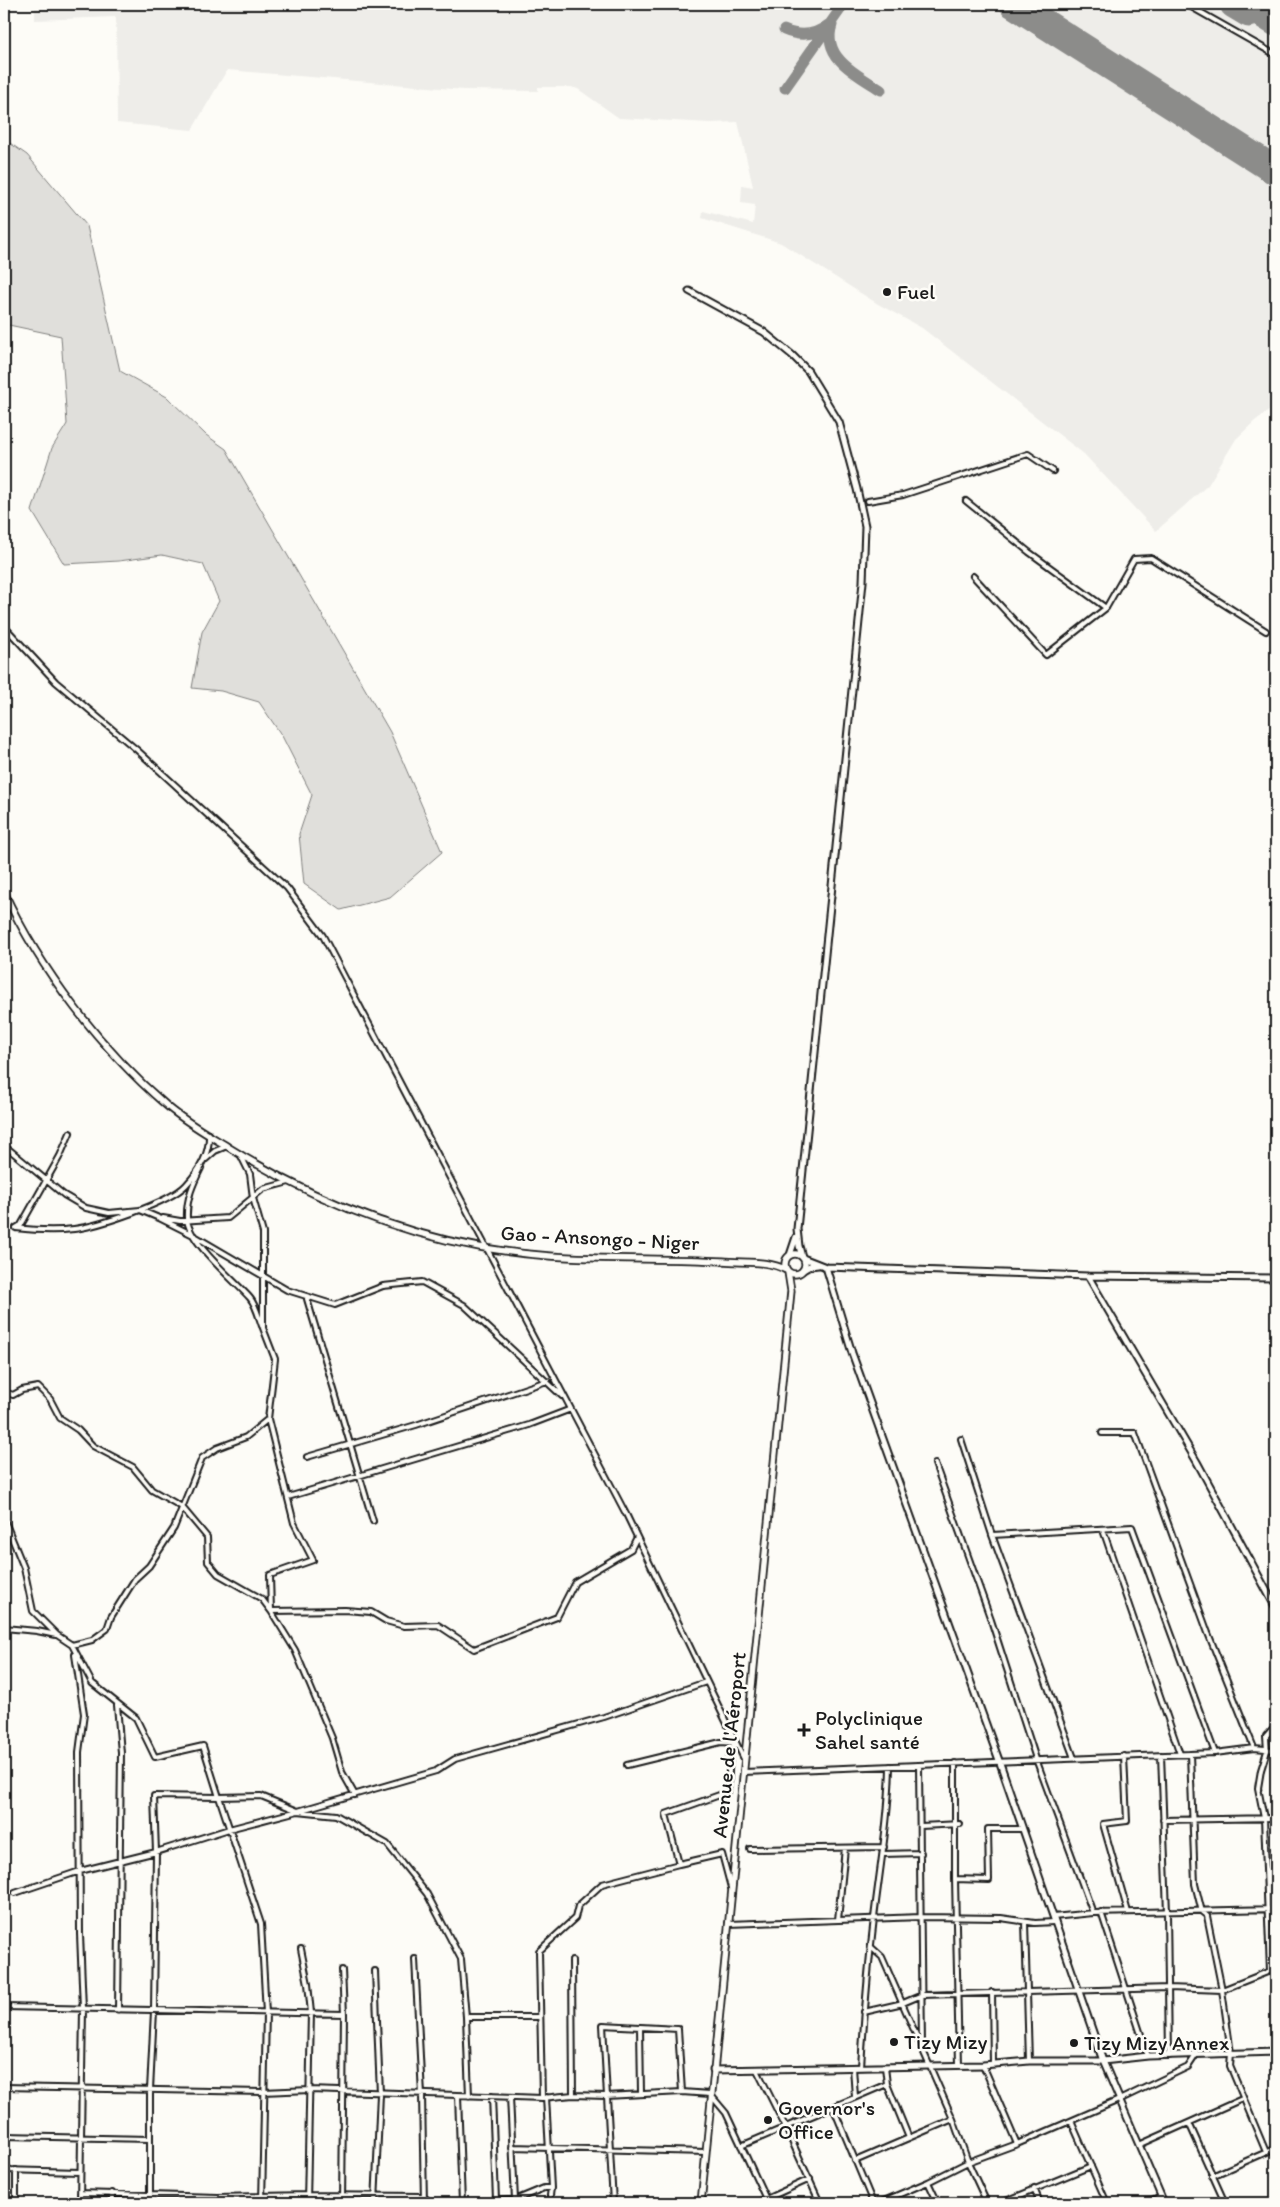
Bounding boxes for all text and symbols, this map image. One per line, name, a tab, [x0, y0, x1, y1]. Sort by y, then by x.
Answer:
place label: Fuel	[897, 279, 935, 304]
marker: Fuel	[881, 286, 893, 298]
street label: Gao - Ansongo - Niger	[500, 1220, 700, 1255]
street label: Avenue de l'Aéroport	[706, 1651, 751, 1839]
place label: Polyclinique Sahel santé	[815, 1705, 923, 1754]
marker: Polyclinique Sahel santé	[797, 1723, 811, 1737]
place label: Tizy Mizy	[904, 2029, 988, 2054]
place label: Tizy Mizy Annex	[1084, 2030, 1230, 2055]
marker: Tizy Mizy	[888, 2036, 900, 2048]
marker: Tizy Mizy Annex	[1068, 2037, 1080, 2049]
place label: Governor's Office	[778, 2095, 875, 2144]
marker: Governor's Office	[762, 2114, 774, 2126]

